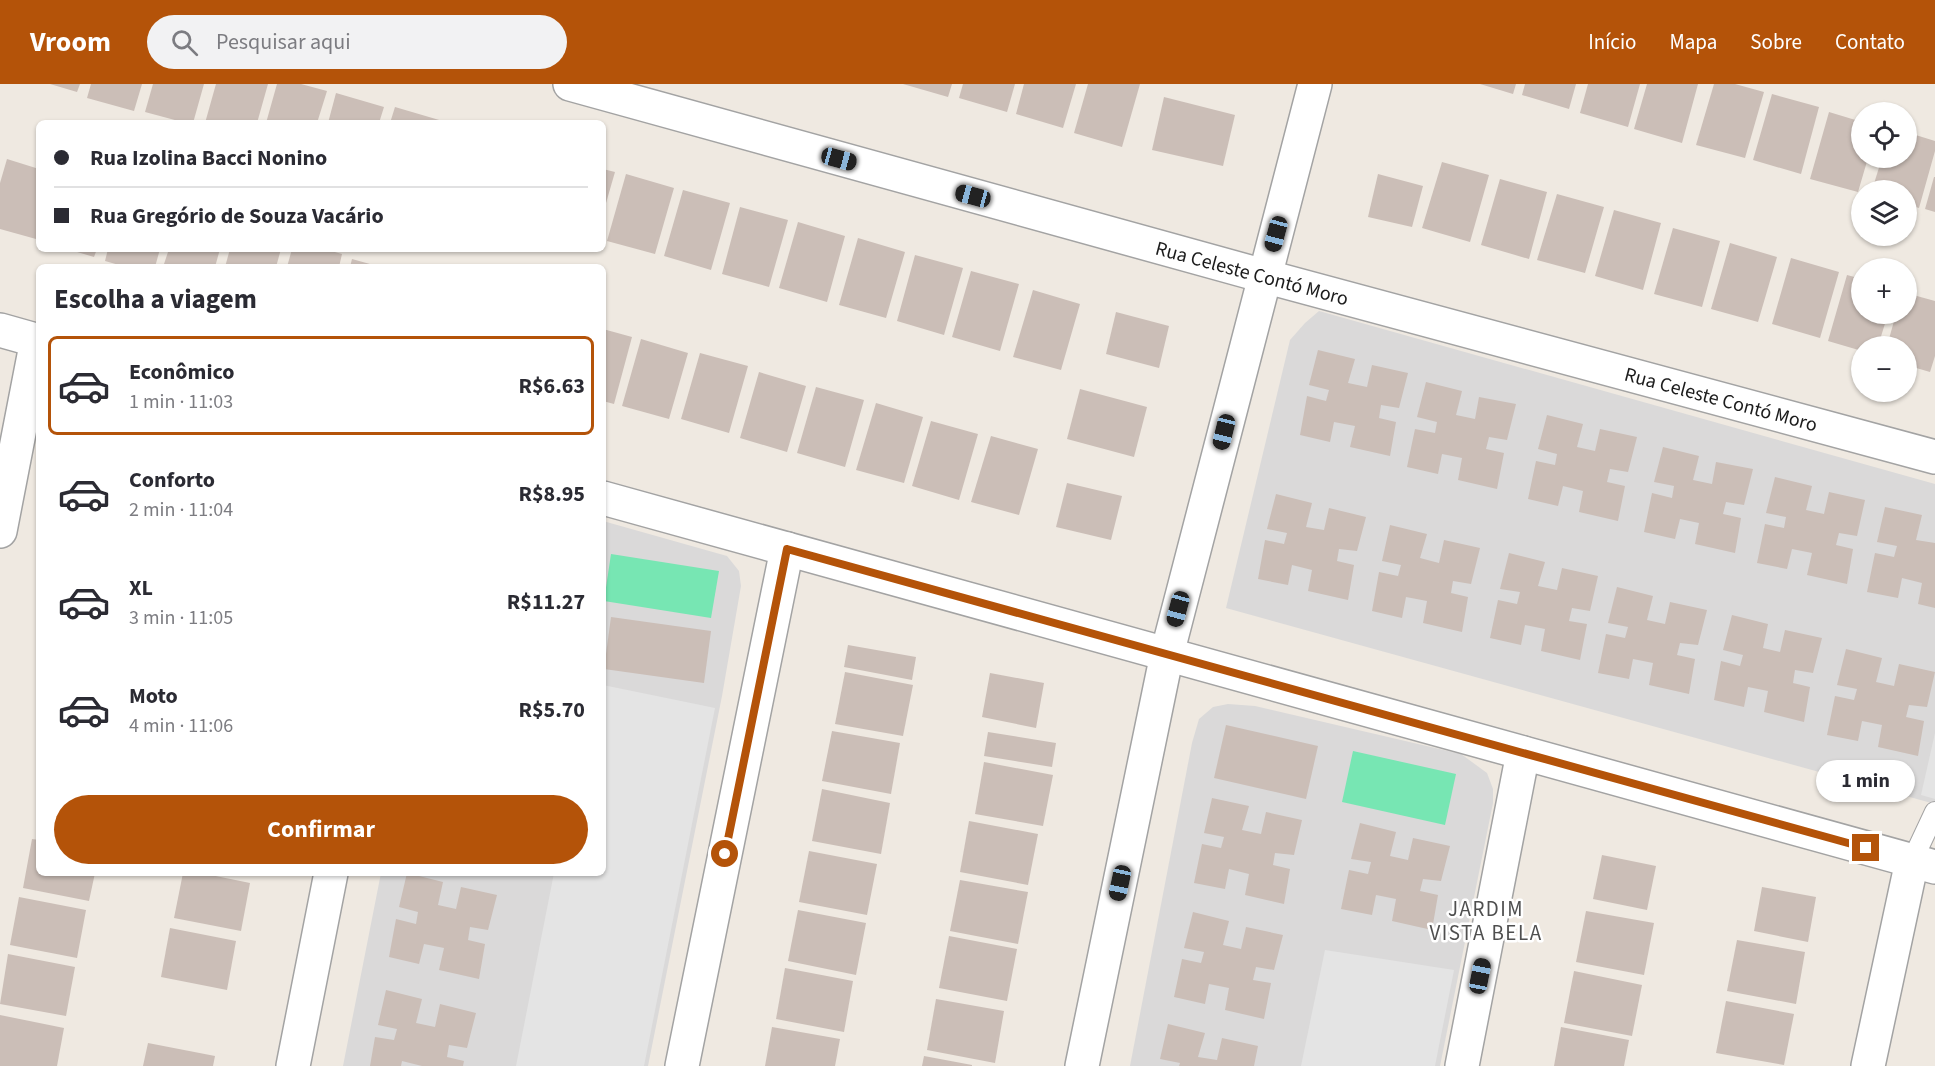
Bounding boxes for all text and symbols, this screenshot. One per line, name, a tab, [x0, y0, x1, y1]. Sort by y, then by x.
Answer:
search box	[147, 15, 567, 69]
text: Vroom	[30, 22, 111, 62]
icon: search	[168, 26, 201, 59]
text: Pesquisar aqui	[216, 26, 351, 58]
text: Início	[1588, 27, 1636, 57]
text: Mapa	[1669, 27, 1717, 57]
text: Sobre	[1750, 27, 1802, 57]
text: Contato	[1835, 27, 1905, 57]
map controls	[1851, 102, 1917, 402]
button: locate	[1851, 102, 1917, 168]
text: Rua Izolina Bacci Nonino	[90, 142, 327, 174]
car	[819, 146, 859, 172]
button: layers	[1851, 180, 1917, 246]
car	[953, 183, 993, 209]
text: Rua Gregório de Souza Vacário	[90, 200, 384, 232]
car	[1263, 214, 1289, 254]
street label: Rua Celeste Contó Moro	[1152, 235, 1351, 313]
button: +	[1851, 258, 1917, 324]
text: Escolha a viagem	[54, 280, 257, 319]
button: −	[1851, 336, 1917, 402]
text: Econômico	[129, 356, 234, 388]
icon: car	[57, 359, 111, 413]
street label: Rua Celeste Contó Moro	[1621, 361, 1820, 439]
text: R$6.63	[518, 370, 585, 402]
text: 1 min · 11:03	[129, 388, 233, 416]
car	[1211, 412, 1237, 452]
text: Conforto	[129, 464, 215, 496]
icon: car	[57, 467, 111, 521]
text: R$8.95	[518, 478, 585, 510]
text: 2 min · 11:04	[129, 496, 233, 524]
text: XL	[129, 572, 153, 604]
icon: car	[57, 575, 111, 629]
text: R$11.27	[507, 586, 585, 618]
car	[1165, 589, 1191, 629]
text: 3 min · 11:05	[129, 604, 233, 632]
text: Moto	[129, 680, 178, 712]
icon: car	[57, 683, 111, 737]
text: R$5.70	[518, 694, 585, 726]
text: 4 min · 11:06	[129, 712, 233, 740]
callout: 1 min	[1816, 761, 1916, 803]
text: 1 min	[1841, 767, 1890, 795]
button: Confirmar	[54, 795, 588, 864]
route end	[1852, 834, 1879, 861]
route start	[711, 840, 738, 867]
car	[1107, 864, 1133, 902]
district label: JARDIM VISTA BELA	[1429, 894, 1543, 948]
car	[1468, 957, 1492, 995]

